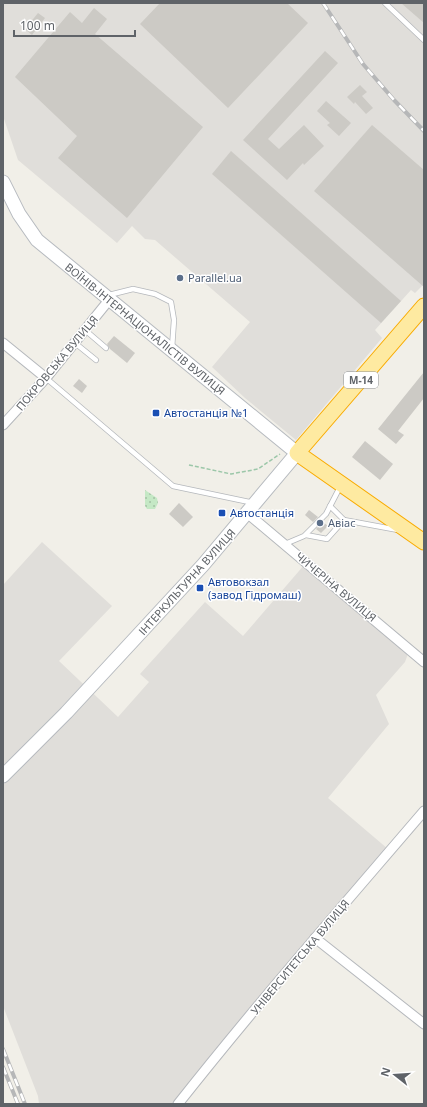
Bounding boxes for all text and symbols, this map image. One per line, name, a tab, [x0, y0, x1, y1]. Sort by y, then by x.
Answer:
scale bar	[14, 12, 135, 38]
text: 100 m	[20, 17, 55, 34]
street label: ВОЇНІВ-ІНТЕРНАЦІОНАЛІСТІВ ВУЛИЦЯ	[62, 259, 229, 398]
place label: Parallel.ua	[188, 270, 242, 285]
marker: Parallel.ua	[175, 273, 185, 283]
street label: ПОКРОВСЬКА ВУЛИЦЯ	[12, 312, 101, 413]
road number: М-14	[344, 372, 378, 388]
place label: Автостанція №1	[164, 405, 248, 420]
marker: Автостанція №1	[151, 408, 161, 418]
place label: Автостанція	[230, 505, 294, 520]
marker: Автостанція	[217, 508, 227, 518]
place label: Авіас	[328, 515, 356, 530]
marker: Авіас	[315, 518, 325, 528]
street label: ІНТЕРКУЛЬТУРНА ВУЛИЦЯ	[135, 525, 238, 638]
street label: ЧИЧЕРІНА ВУЛИЦЯ	[293, 548, 380, 625]
place label: Автовокзал (завод Гідромаш)	[208, 574, 301, 602]
marker: Автовокзал (завод Гідромаш)	[195, 583, 205, 593]
street label: УНІВЕРСИТЕТСЬКА ВУЛИЦЯ	[247, 896, 352, 1017]
north arrow	[375, 1055, 415, 1095]
text: N	[376, 1065, 393, 1078]

